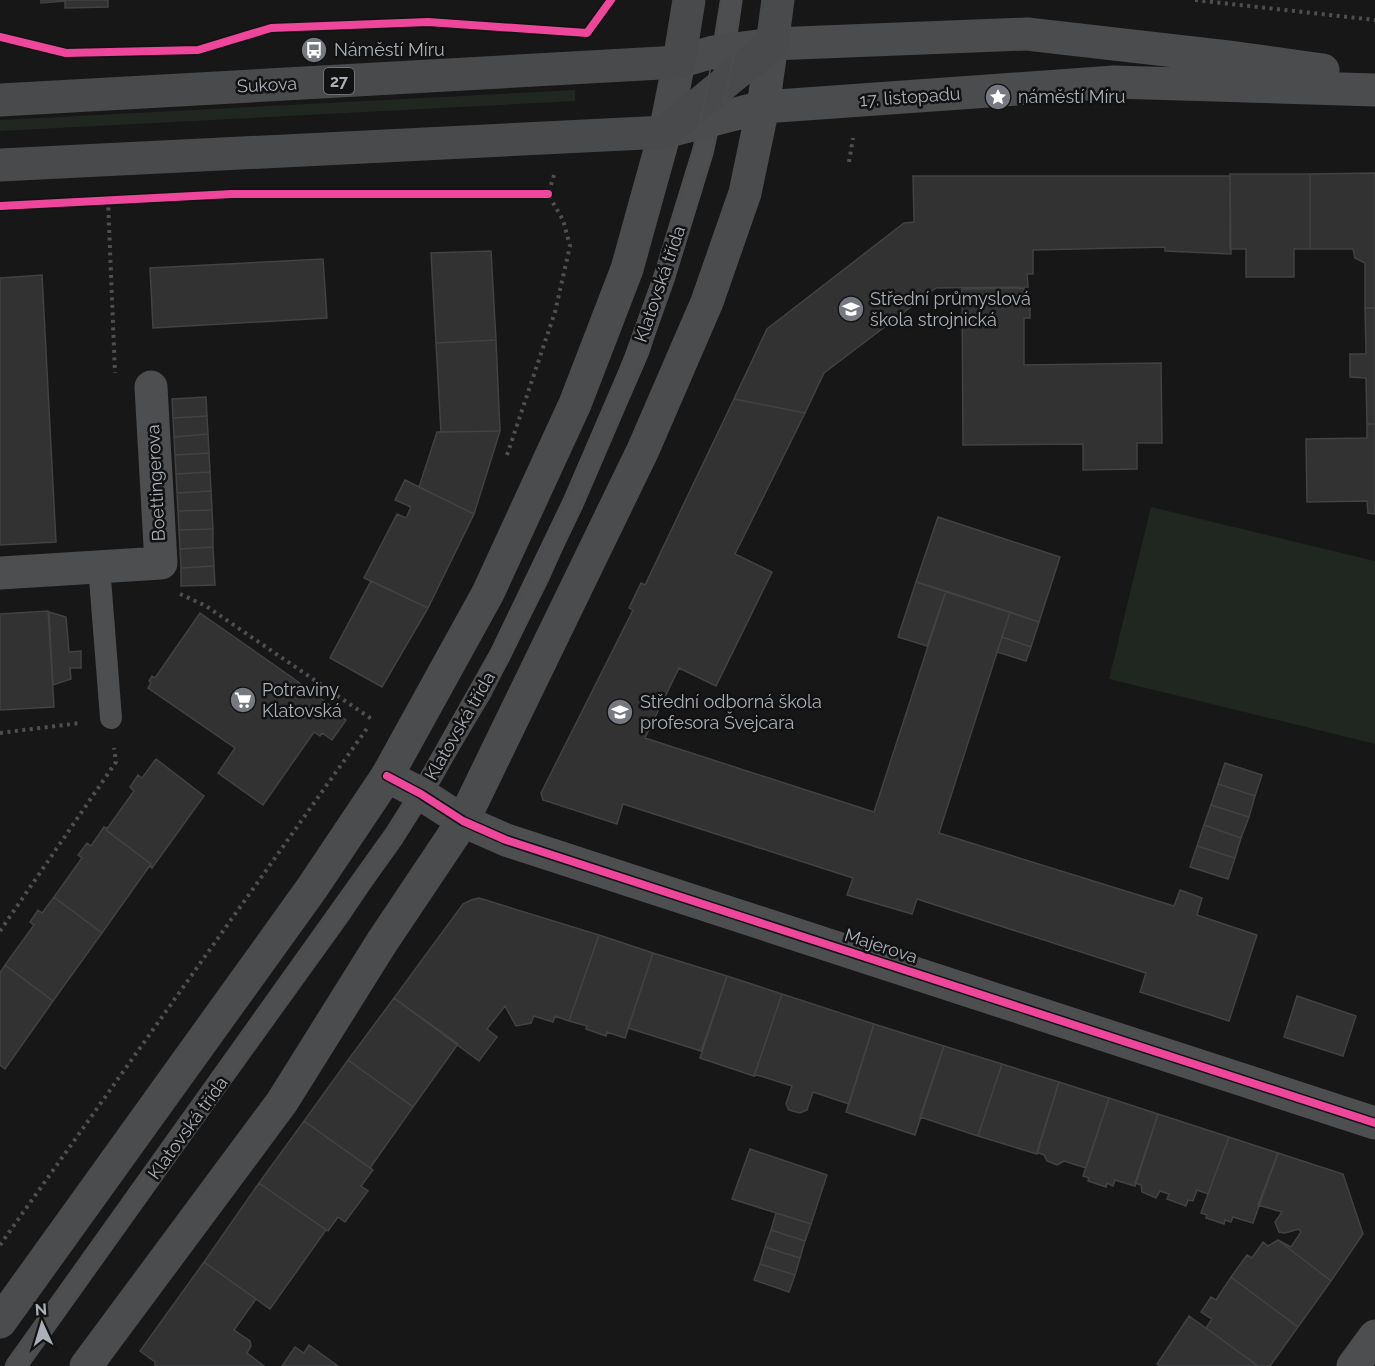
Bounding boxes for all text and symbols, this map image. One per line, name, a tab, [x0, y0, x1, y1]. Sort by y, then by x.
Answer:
bus stop icon: Náměstí Míru	[299, 35, 329, 65]
place label: Náměstí Míru	[334, 39, 445, 60]
road number: 27	[324, 68, 354, 94]
street label: Sukova	[236, 72, 298, 97]
place icon: náměstí Míru	[983, 82, 1013, 112]
street label: 17. listopadu	[859, 83, 961, 110]
place label: náměstí Míru	[1018, 86, 1125, 107]
street label: Klatovská třída	[630, 223, 689, 345]
place label: Střední průmyslová škola strojnická	[870, 288, 1031, 330]
school or university icon: Střední průmyslová škola strojnická	[836, 294, 866, 324]
street label: Boettingerova	[142, 424, 169, 542]
street label: Klatovská třída	[420, 668, 499, 784]
place label: Potraviny Klatovská	[262, 679, 342, 721]
supermarket icon: Potraviny Klatovská	[228, 685, 258, 715]
place label: Střední odborná škola profesora Švejcara	[640, 691, 822, 733]
school or university icon: Střední odborná škola profesora Švejcara	[605, 697, 635, 727]
street label: Majerova	[842, 924, 920, 967]
street label: Klatovská třída	[143, 1072, 232, 1183]
north arrow	[12, 1294, 72, 1354]
text: N	[34, 1300, 48, 1319]

